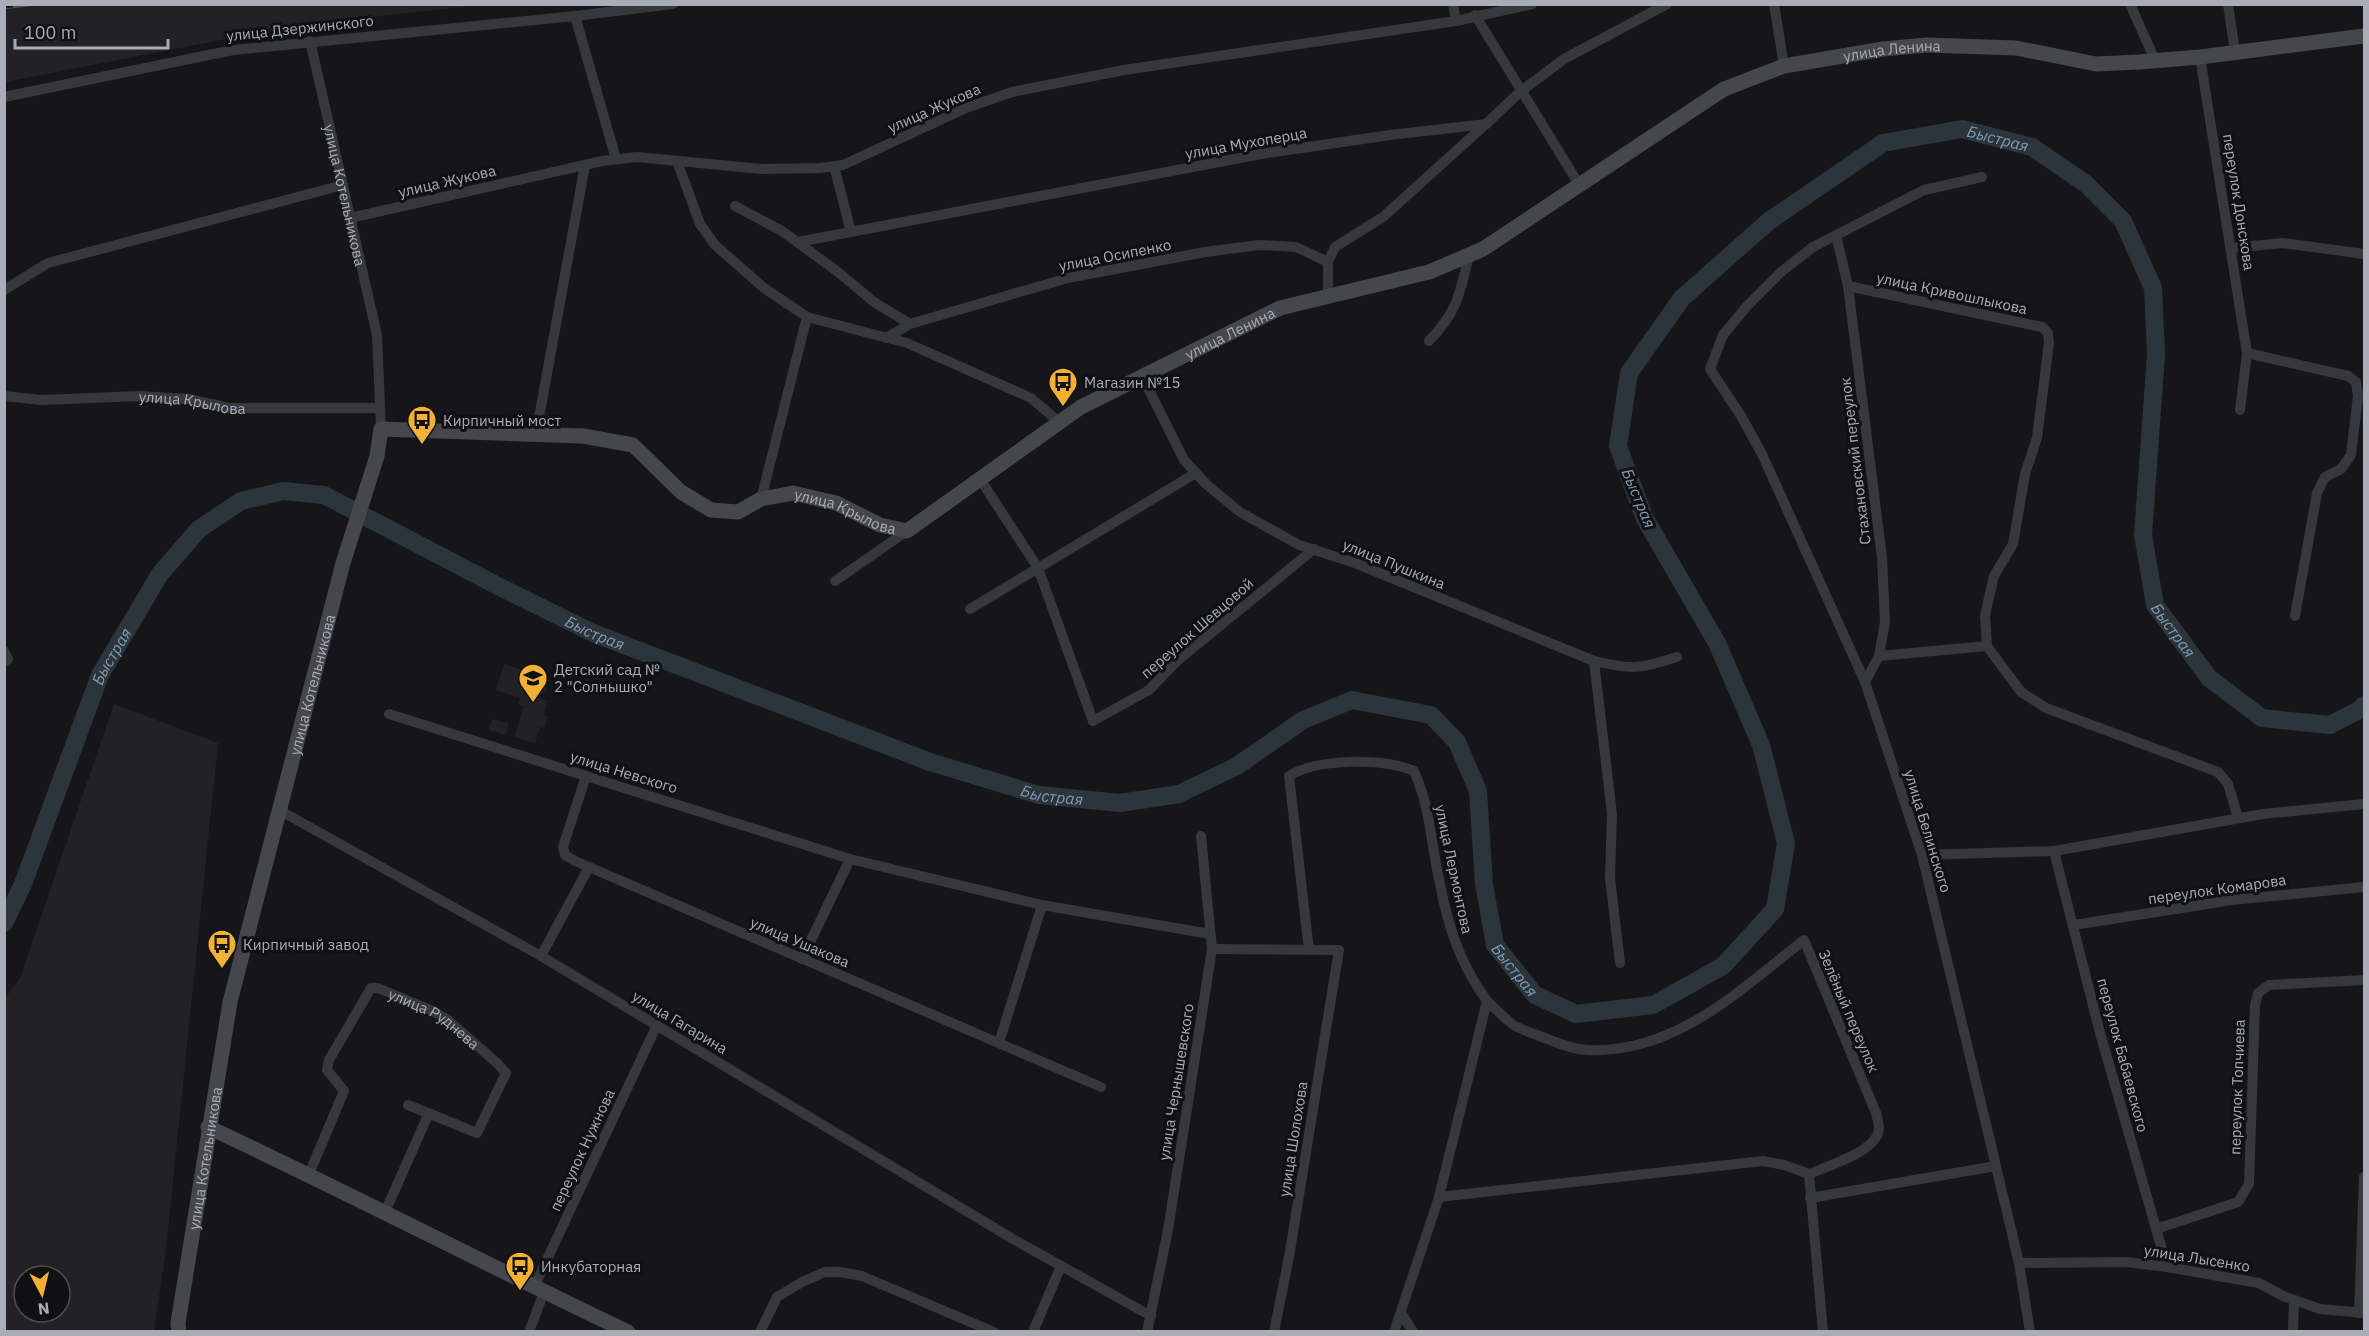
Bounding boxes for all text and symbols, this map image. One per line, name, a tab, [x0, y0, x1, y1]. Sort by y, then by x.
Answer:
street label: улица Дзержинского	[225, 11, 375, 45]
scale bar	[15, 12, 168, 50]
text: 100 m	[24, 21, 76, 44]
street label: улица Ленина	[1842, 35, 1941, 65]
street label: улица Жукова	[885, 79, 983, 137]
water label: Быстрая	[1965, 121, 2031, 156]
street label: улица Котельникова	[320, 122, 370, 268]
street label: улица Мухоперца	[1184, 123, 1308, 163]
street label: переулок Донскова	[2219, 132, 2259, 272]
street label: улица Жукова	[396, 161, 498, 201]
street label: улица Осипенко	[1057, 235, 1173, 275]
street label: улица Кривошлыкова	[1875, 268, 2029, 318]
street label: улица Ленина	[1182, 303, 1278, 363]
bus stop icon: Магазин №15	[1047, 366, 1079, 408]
place label: Магазин №15	[1084, 373, 1181, 392]
street label: Стахановский переулок	[1835, 376, 1875, 546]
street label: улица Крылова	[138, 386, 246, 418]
bus stop icon: Кирпичный мост	[406, 404, 438, 446]
place label: Кирпичный мост	[443, 411, 561, 430]
water label: Быстрая	[1618, 465, 1660, 531]
street label: улица Крылова	[793, 484, 898, 538]
street label: улица Пушкина	[1340, 535, 1448, 593]
street label: переулок Шевцовой	[1137, 574, 1257, 682]
water label: Быстрая	[2147, 599, 2200, 661]
water label: Быстрая	[562, 611, 627, 654]
street label: улица Котельникова	[284, 612, 339, 757]
water label: Быстрая	[87, 624, 136, 687]
place label: Детский сад № 2 "Солнышко"	[554, 660, 661, 696]
school or university icon: Детский сад № 2 "Солнышко"	[517, 662, 549, 704]
street label: улица Невского	[568, 747, 680, 797]
street label: улица Белинского	[1900, 767, 1956, 895]
water label: Быстрая	[1018, 780, 1084, 809]
street label: улица Лермонтова	[1431, 803, 1477, 935]
street label: переулок Комарова	[2147, 870, 2287, 908]
street label: улица Ушакова	[747, 913, 853, 971]
bus stop icon: Кирпичный завод	[206, 928, 238, 970]
place label: Кирпичный завод	[243, 935, 369, 954]
water label: Быстрая	[1487, 939, 1542, 1001]
street label: Зелёный переулок	[1814, 947, 1884, 1075]
street label: переулок Бабаевского	[2093, 976, 2153, 1134]
street label: улица Руднева	[386, 984, 484, 1053]
street label: улица Гагарина	[629, 986, 731, 1058]
street label: улица Чернышевского	[1154, 1002, 1198, 1162]
street label: переулок Топчиева	[2225, 1019, 2249, 1155]
street label: улица Шолохова	[1274, 1080, 1312, 1198]
street label: улица Котельникова	[184, 1085, 226, 1231]
street label: переулок Нужнова	[545, 1086, 619, 1214]
street label: улица Лысенко	[2143, 1240, 2251, 1276]
bus stop icon: Инкубаторная	[504, 1250, 536, 1292]
place label: Инкубаторная	[541, 1257, 641, 1276]
north arrow	[12, 1264, 72, 1324]
text: N	[37, 1298, 51, 1320]

